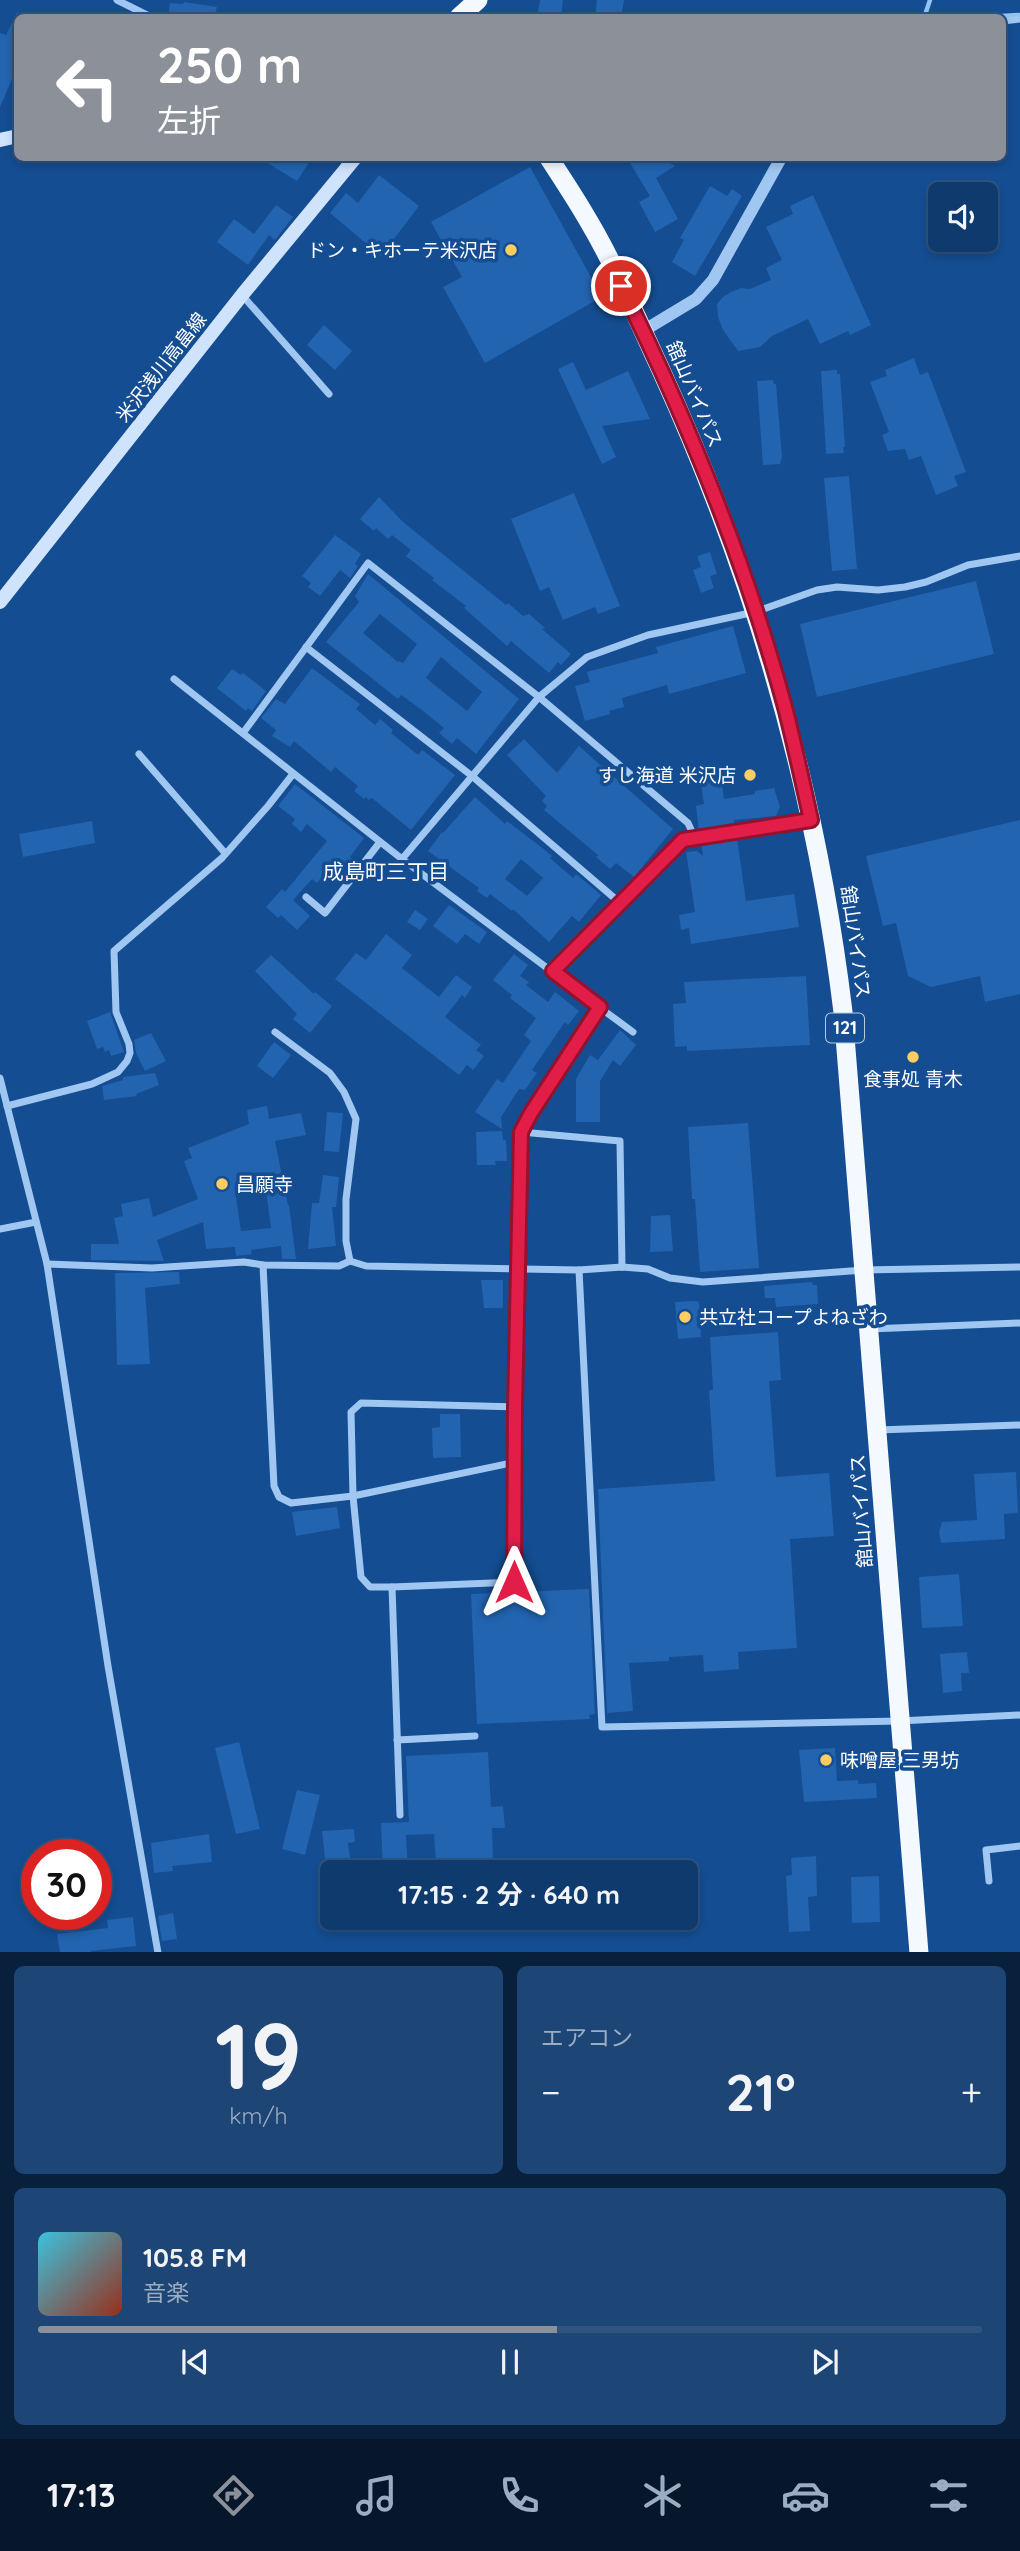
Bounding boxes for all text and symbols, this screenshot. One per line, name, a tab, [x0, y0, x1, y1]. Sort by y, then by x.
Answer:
text: 250 m	[157, 34, 302, 95]
icon: left	[42, 42, 133, 133]
text: 左折	[157, 100, 221, 140]
map controls	[928, 182, 998, 252]
button: sound	[928, 182, 998, 252]
place label: ドン・キホーテ米沢店	[307, 238, 497, 262]
marker: ドン・キホーテ米沢店	[503, 242, 519, 258]
pin	[591, 256, 651, 316]
icon: arrive	[602, 267, 640, 305]
street label: 米沢浅川高畠線	[111, 307, 211, 427]
street label: 舘山バイパス	[662, 337, 728, 451]
place label: すし海道 米沢店	[598, 763, 736, 787]
marker: すし海道 米沢店	[742, 767, 758, 783]
district label: 成島町三丁目	[323, 858, 449, 884]
street label: 舘山バイパス	[836, 884, 876, 1000]
road number: 121	[826, 1014, 864, 1042]
marker: 食事処 青木	[905, 1049, 921, 1065]
place label: 食事処 青木	[863, 1067, 963, 1091]
place label: 昌願寺	[236, 1172, 293, 1196]
marker: 昌願寺	[214, 1176, 230, 1192]
place label: 共立社コープよねざわ	[699, 1305, 888, 1329]
marker: 共立社コープよねざわ	[677, 1309, 693, 1325]
street label: 舘山バイパス	[845, 1453, 877, 1569]
position arrow	[477, 1545, 551, 1619]
place label: 味噌屋 三男坊	[840, 1748, 959, 1772]
marker: 味噌屋 三男坊	[818, 1752, 834, 1768]
speed limit sign: 30	[21, 1839, 112, 1930]
text: 17:15 · 2 分 · 640 m	[398, 1878, 620, 1911]
text: 19	[215, 1998, 302, 2112]
text: エアコン	[541, 2023, 633, 2052]
text: 21°	[726, 2059, 796, 2124]
text: −	[541, 2068, 561, 2116]
text: +	[961, 2068, 982, 2116]
text: km/h	[229, 2101, 288, 2130]
text: 105.8 FM	[143, 2241, 247, 2274]
text: 音楽	[143, 2278, 189, 2307]
icon: previous	[176, 2343, 214, 2381]
icon: pause	[491, 2343, 529, 2381]
icon: next	[806, 2343, 844, 2381]
icon: directions	[209, 2471, 258, 2520]
icon: music	[352, 2471, 401, 2520]
icon: phone	[495, 2471, 544, 2520]
icon: climate	[638, 2471, 687, 2520]
icon: car	[781, 2471, 830, 2520]
icon: filters	[924, 2471, 973, 2520]
text: 17:13	[47, 2475, 115, 2515]

